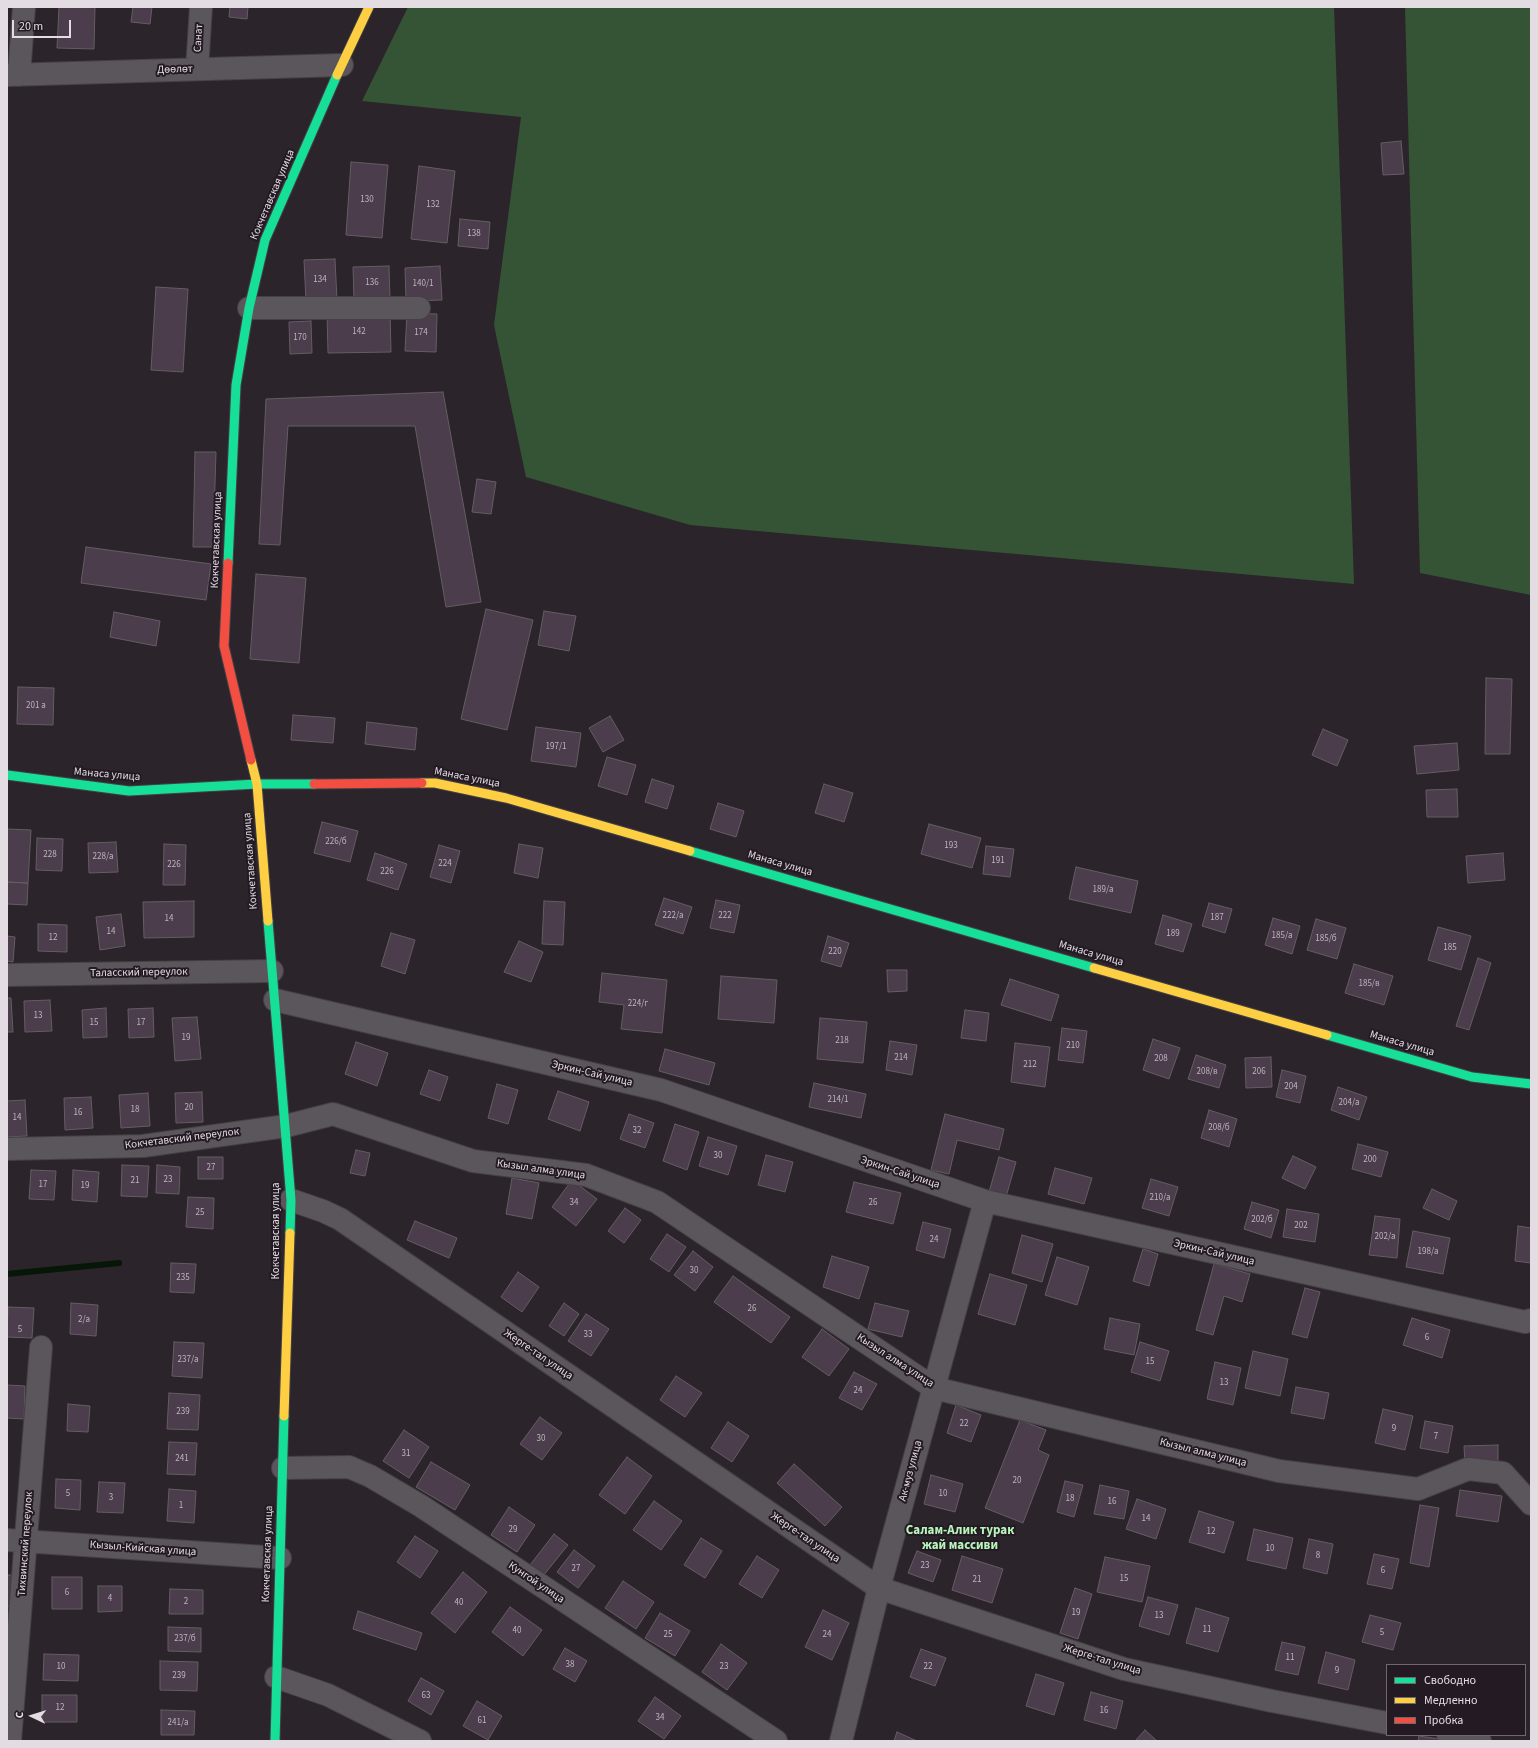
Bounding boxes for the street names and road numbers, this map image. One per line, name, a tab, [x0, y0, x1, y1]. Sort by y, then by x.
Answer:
street label: Санат	[192, 23, 206, 53]
street label: Дөөлөт	[157, 63, 193, 77]
street label: Кокчетавская улица	[248, 148, 298, 242]
street label: Кокчетавская улица	[209, 491, 225, 589]
street label: Манаса улица	[433, 765, 501, 791]
street label: Манаса улица	[73, 766, 141, 784]
street label: Кокчетавская улица	[241, 812, 261, 910]
street label: Манаса улица	[746, 848, 814, 880]
street label: Манаса улица	[1057, 938, 1125, 970]
street label: Таласский переулок	[90, 966, 188, 980]
street label: Манаса улица	[1368, 1028, 1436, 1060]
street label: Эркин-Сай улица	[550, 1058, 634, 1090]
street label: Кокчетавский переулок	[124, 1125, 240, 1153]
street label: Эркин-Сай улица	[859, 1154, 941, 1192]
street label: Кызыл алма улица	[496, 1157, 586, 1183]
street label: Кокчетавская улица	[270, 1182, 284, 1280]
street label: Эркин-Сай улица	[1172, 1237, 1256, 1269]
street label: Жерге-тал улица	[501, 1327, 575, 1383]
street label: Кызыл алма улица	[854, 1331, 936, 1391]
street label: Кызыл алма улица	[1158, 1436, 1248, 1470]
street label: Ак-муз улица	[897, 1439, 925, 1503]
street label: Тихвинский переулок	[16, 1491, 36, 1597]
street label: Кокчетавская улица	[260, 1505, 276, 1603]
street label: Жерге-тал улица	[768, 1510, 842, 1566]
street label: Кызыл-Кийская улица	[89, 1539, 197, 1559]
street label: Кунгой улица	[505, 1559, 567, 1607]
street label: Жерге-тал улица	[1062, 1642, 1142, 1678]

